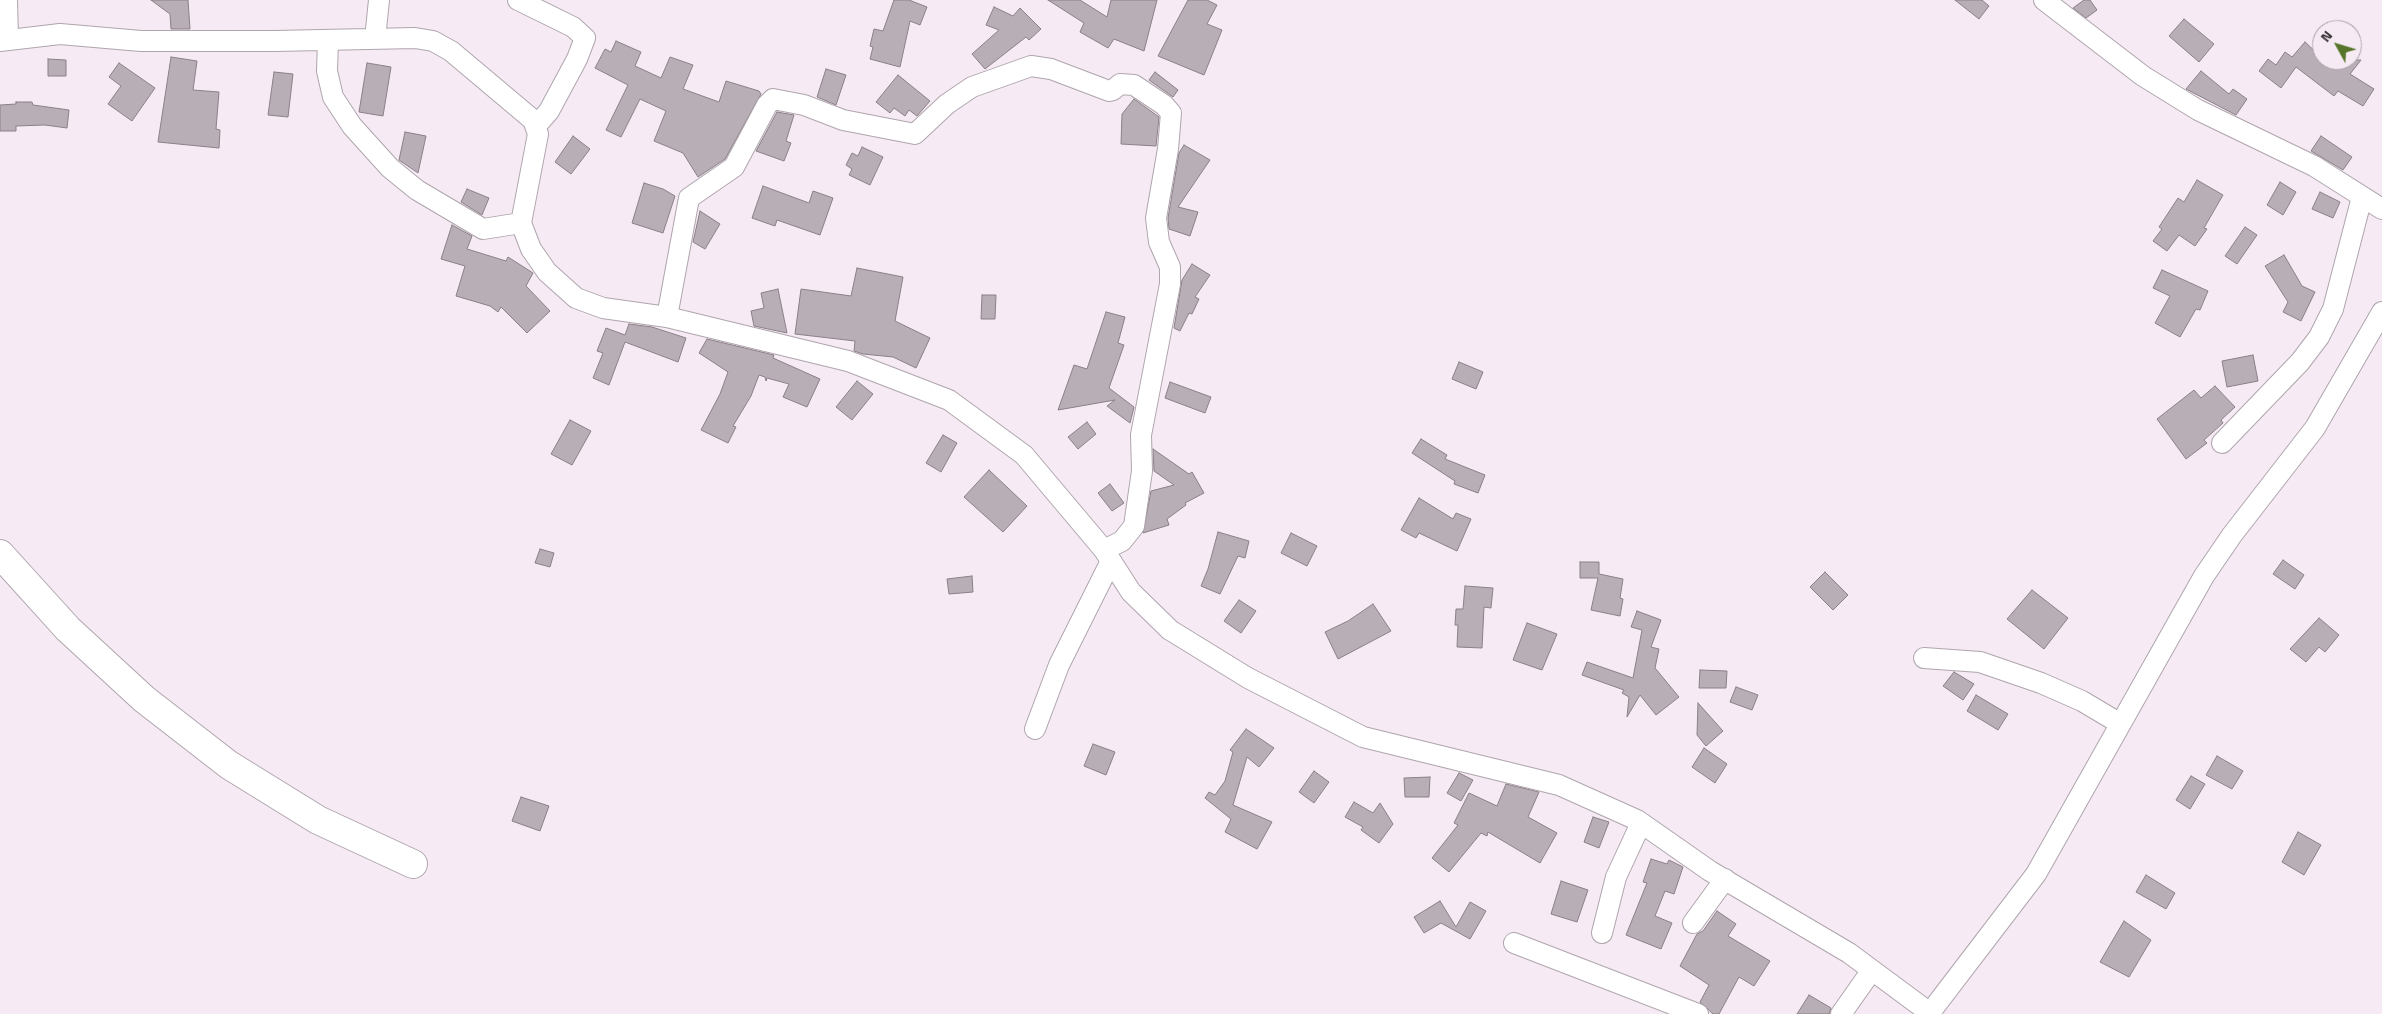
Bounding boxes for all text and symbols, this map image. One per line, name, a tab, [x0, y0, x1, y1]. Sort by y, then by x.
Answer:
north arrow	[2312, 20, 2362, 70]
text: N	[2315, 26, 2337, 46]

